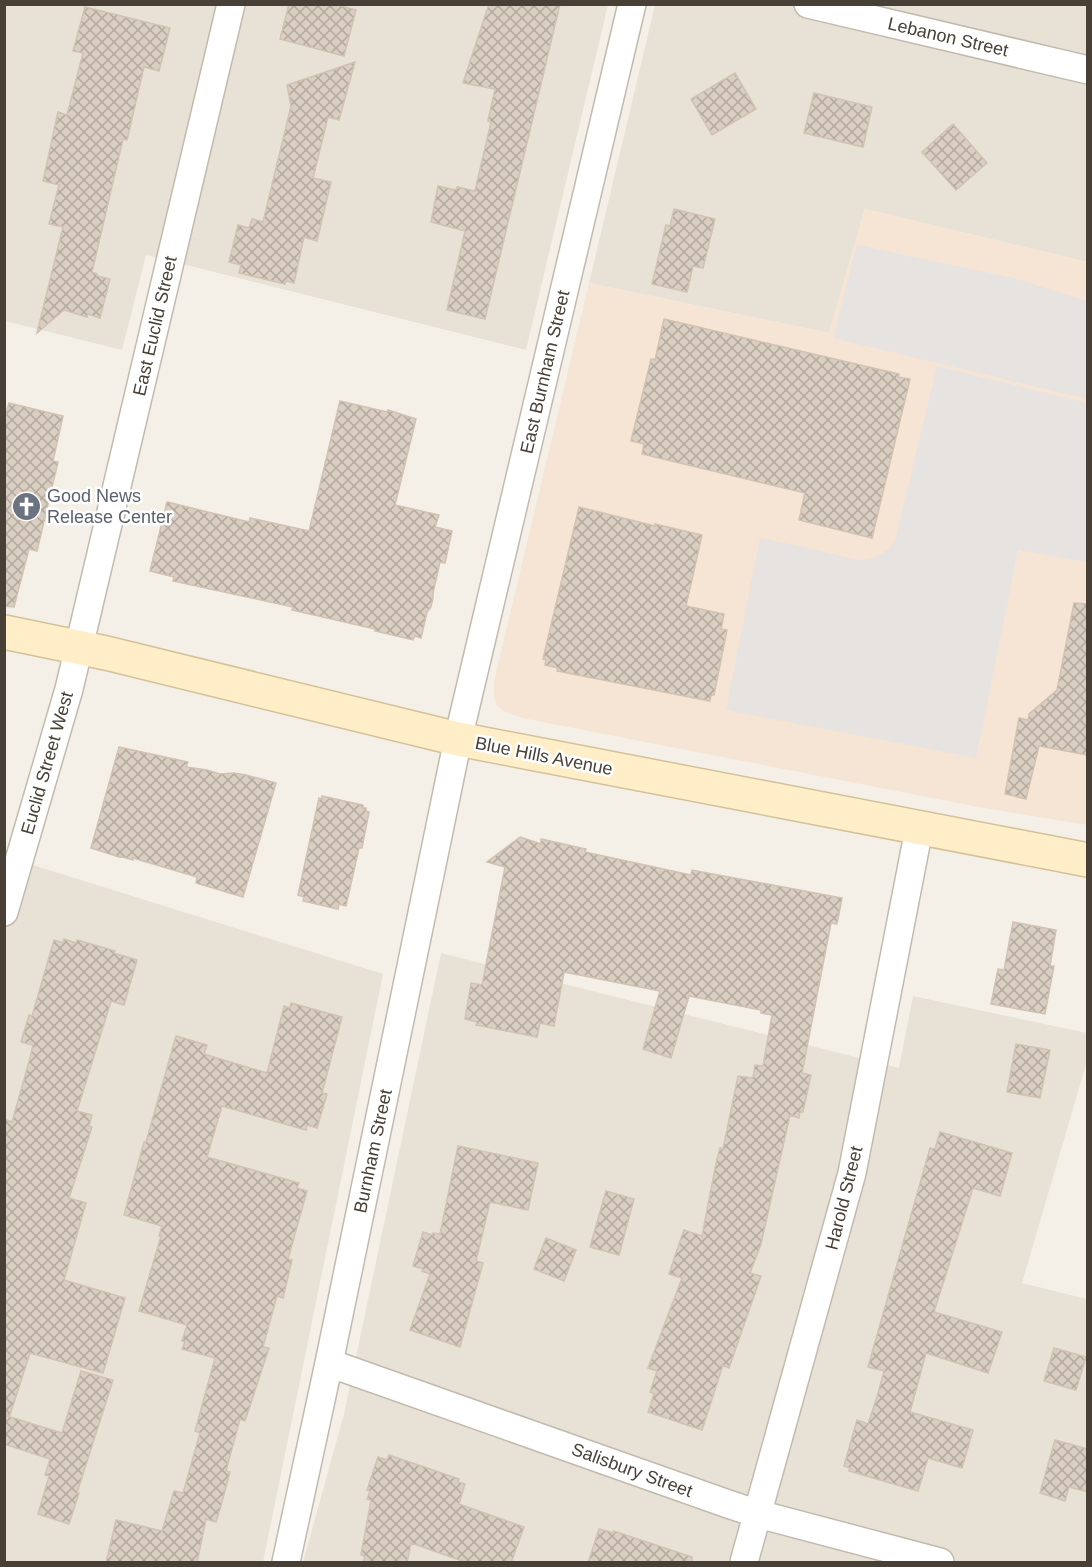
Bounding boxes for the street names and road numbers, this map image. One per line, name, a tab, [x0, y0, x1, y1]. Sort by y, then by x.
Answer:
street label: Lebanon Street	[886, 13, 1010, 61]
street label: East Euclid Street	[129, 254, 181, 398]
street label: East Burnham Street	[516, 288, 574, 456]
street label: Euclid Street West	[17, 689, 77, 837]
street label: Blue Hills Avenue	[473, 733, 615, 779]
street label: Burnham Street	[350, 1087, 396, 1215]
street label: Harold Street	[821, 1144, 867, 1252]
street label: Salisbury Street	[569, 1439, 695, 1501]

